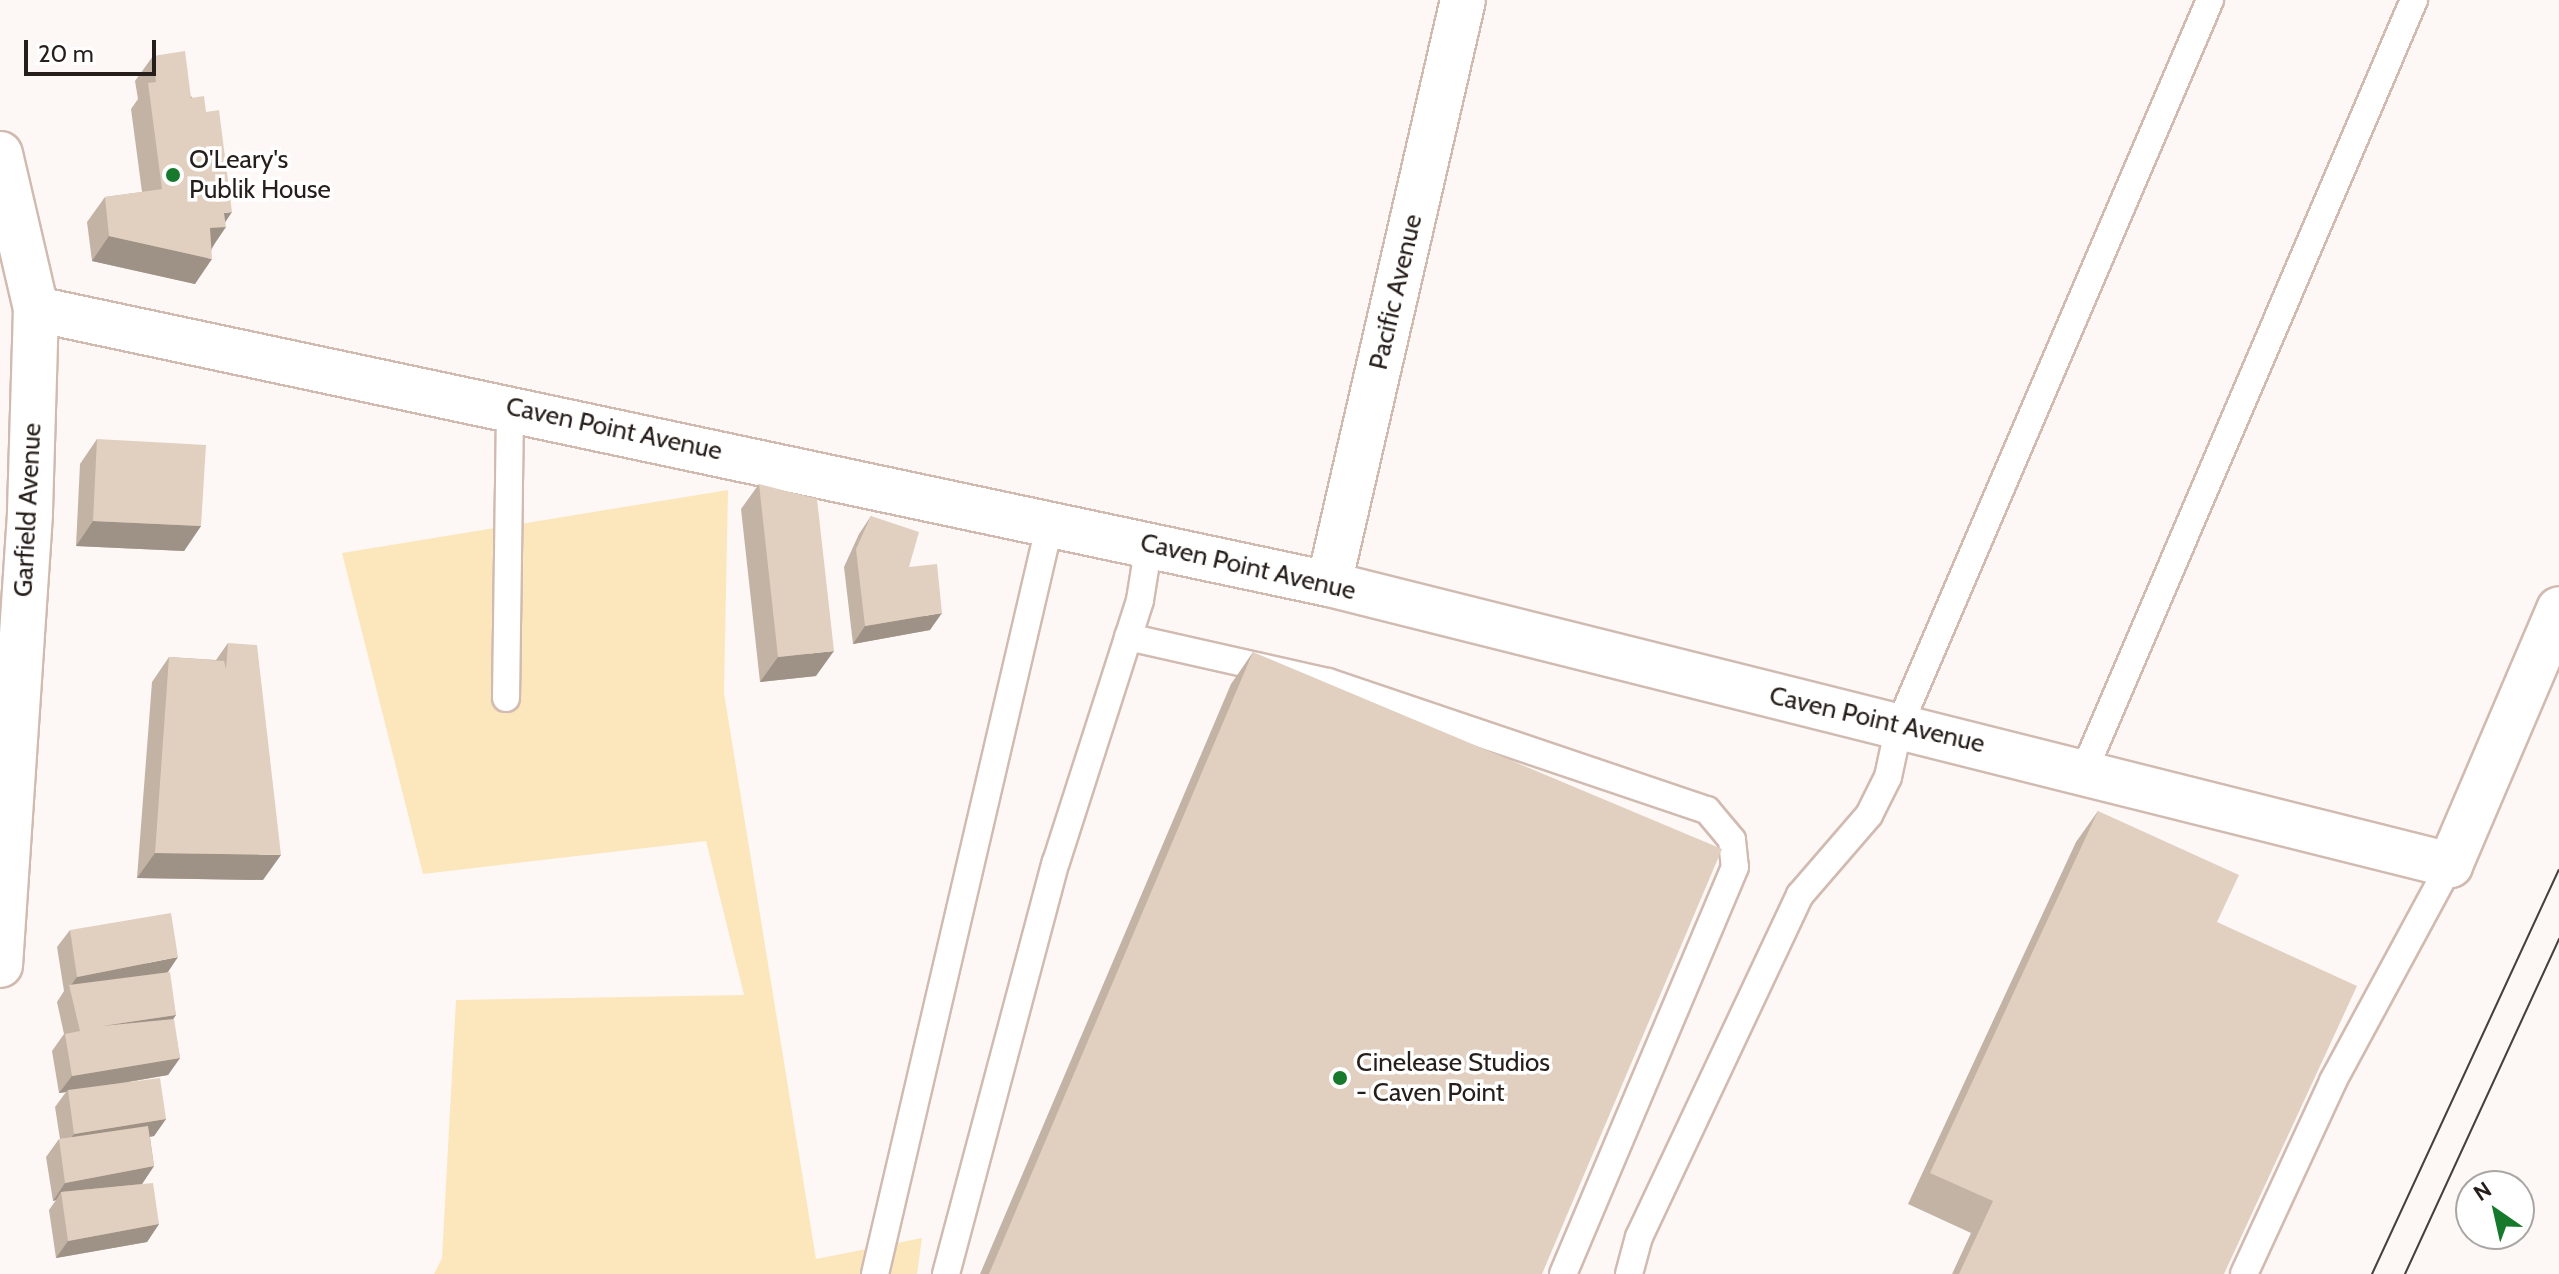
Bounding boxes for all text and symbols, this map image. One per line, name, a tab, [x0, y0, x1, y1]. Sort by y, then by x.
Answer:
scale bar	[28, 24, 160, 74]
text: 20 m	[38, 39, 94, 68]
place label: O'Leary's Publik House	[189, 144, 331, 206]
marker: O'Leary's Publik House	[164, 166, 182, 184]
street label: Pacific Avenue	[1363, 211, 1429, 373]
street label: Caven Point Avenue	[503, 391, 725, 467]
street label: Garfield Avenue	[8, 422, 48, 598]
street label: Caven Point Avenue	[1137, 527, 1359, 607]
street label: Caven Point Avenue	[1766, 680, 1988, 760]
place label: Cinelease Studios - Caven Point	[1356, 1047, 1550, 1108]
marker: Cinelease Studios - Caven Point	[1331, 1069, 1349, 1087]
north arrow	[2455, 1170, 2535, 1250]
text: N	[2468, 1176, 2496, 1207]

